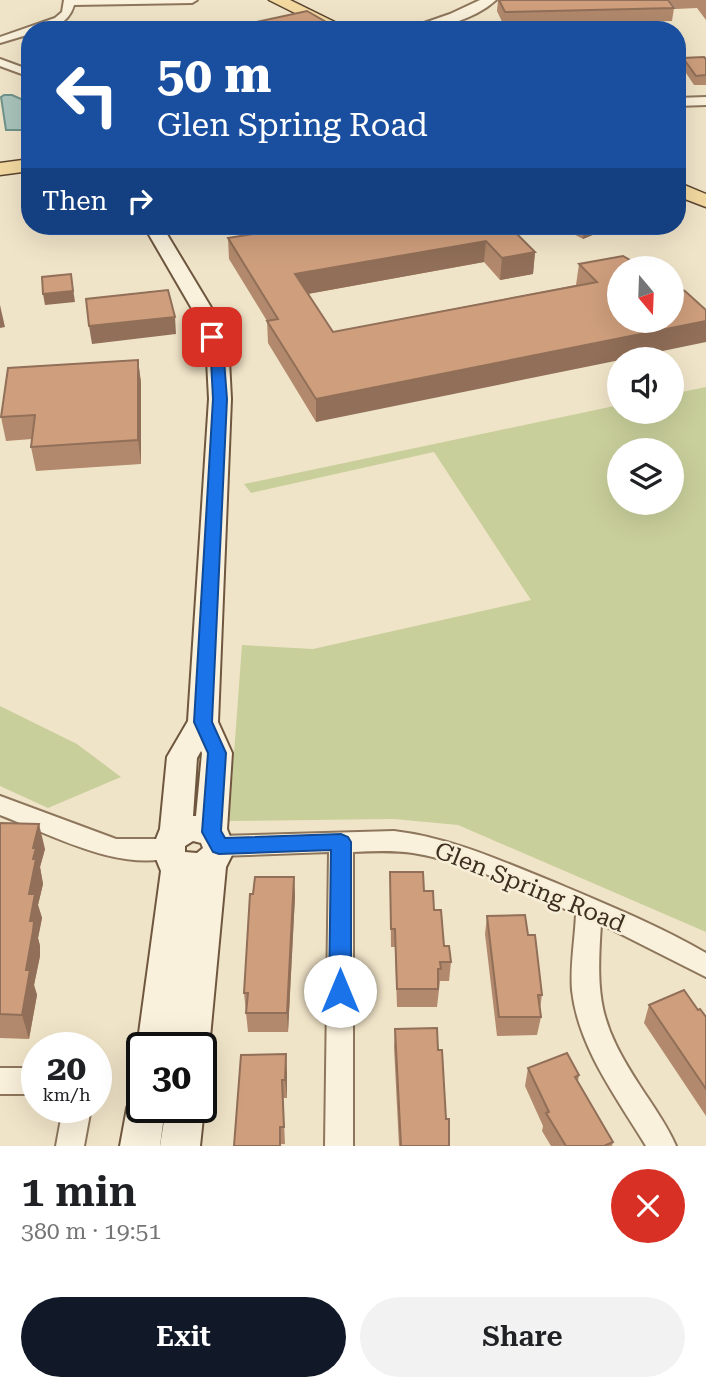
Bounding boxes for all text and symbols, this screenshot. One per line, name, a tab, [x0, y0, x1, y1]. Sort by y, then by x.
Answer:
text: 50 m	[157, 47, 272, 104]
icon: left	[42, 49, 133, 140]
text: Glen Spring Road	[157, 106, 428, 144]
icon: right	[121, 182, 159, 220]
text: Then	[42, 186, 107, 216]
north arrow	[607, 256, 684, 332]
map controls	[607, 256, 684, 515]
pin	[182, 307, 242, 367]
icon: arrive	[193, 318, 231, 356]
button: sound	[607, 347, 684, 424]
button: layers	[607, 438, 684, 515]
street label: Glen Spring Road	[431, 836, 629, 938]
position arrow	[303, 954, 377, 1028]
speed limit sign: 30	[126, 1032, 217, 1123]
text: 20	[47, 1048, 86, 1089]
text: km/h	[42, 1084, 91, 1105]
text: 1 min	[21, 1167, 137, 1216]
button: close	[611, 1169, 685, 1243]
text: 380 m · 19:51	[21, 1218, 161, 1245]
button: Exit	[21, 1297, 346, 1377]
button: Share	[360, 1297, 685, 1377]

